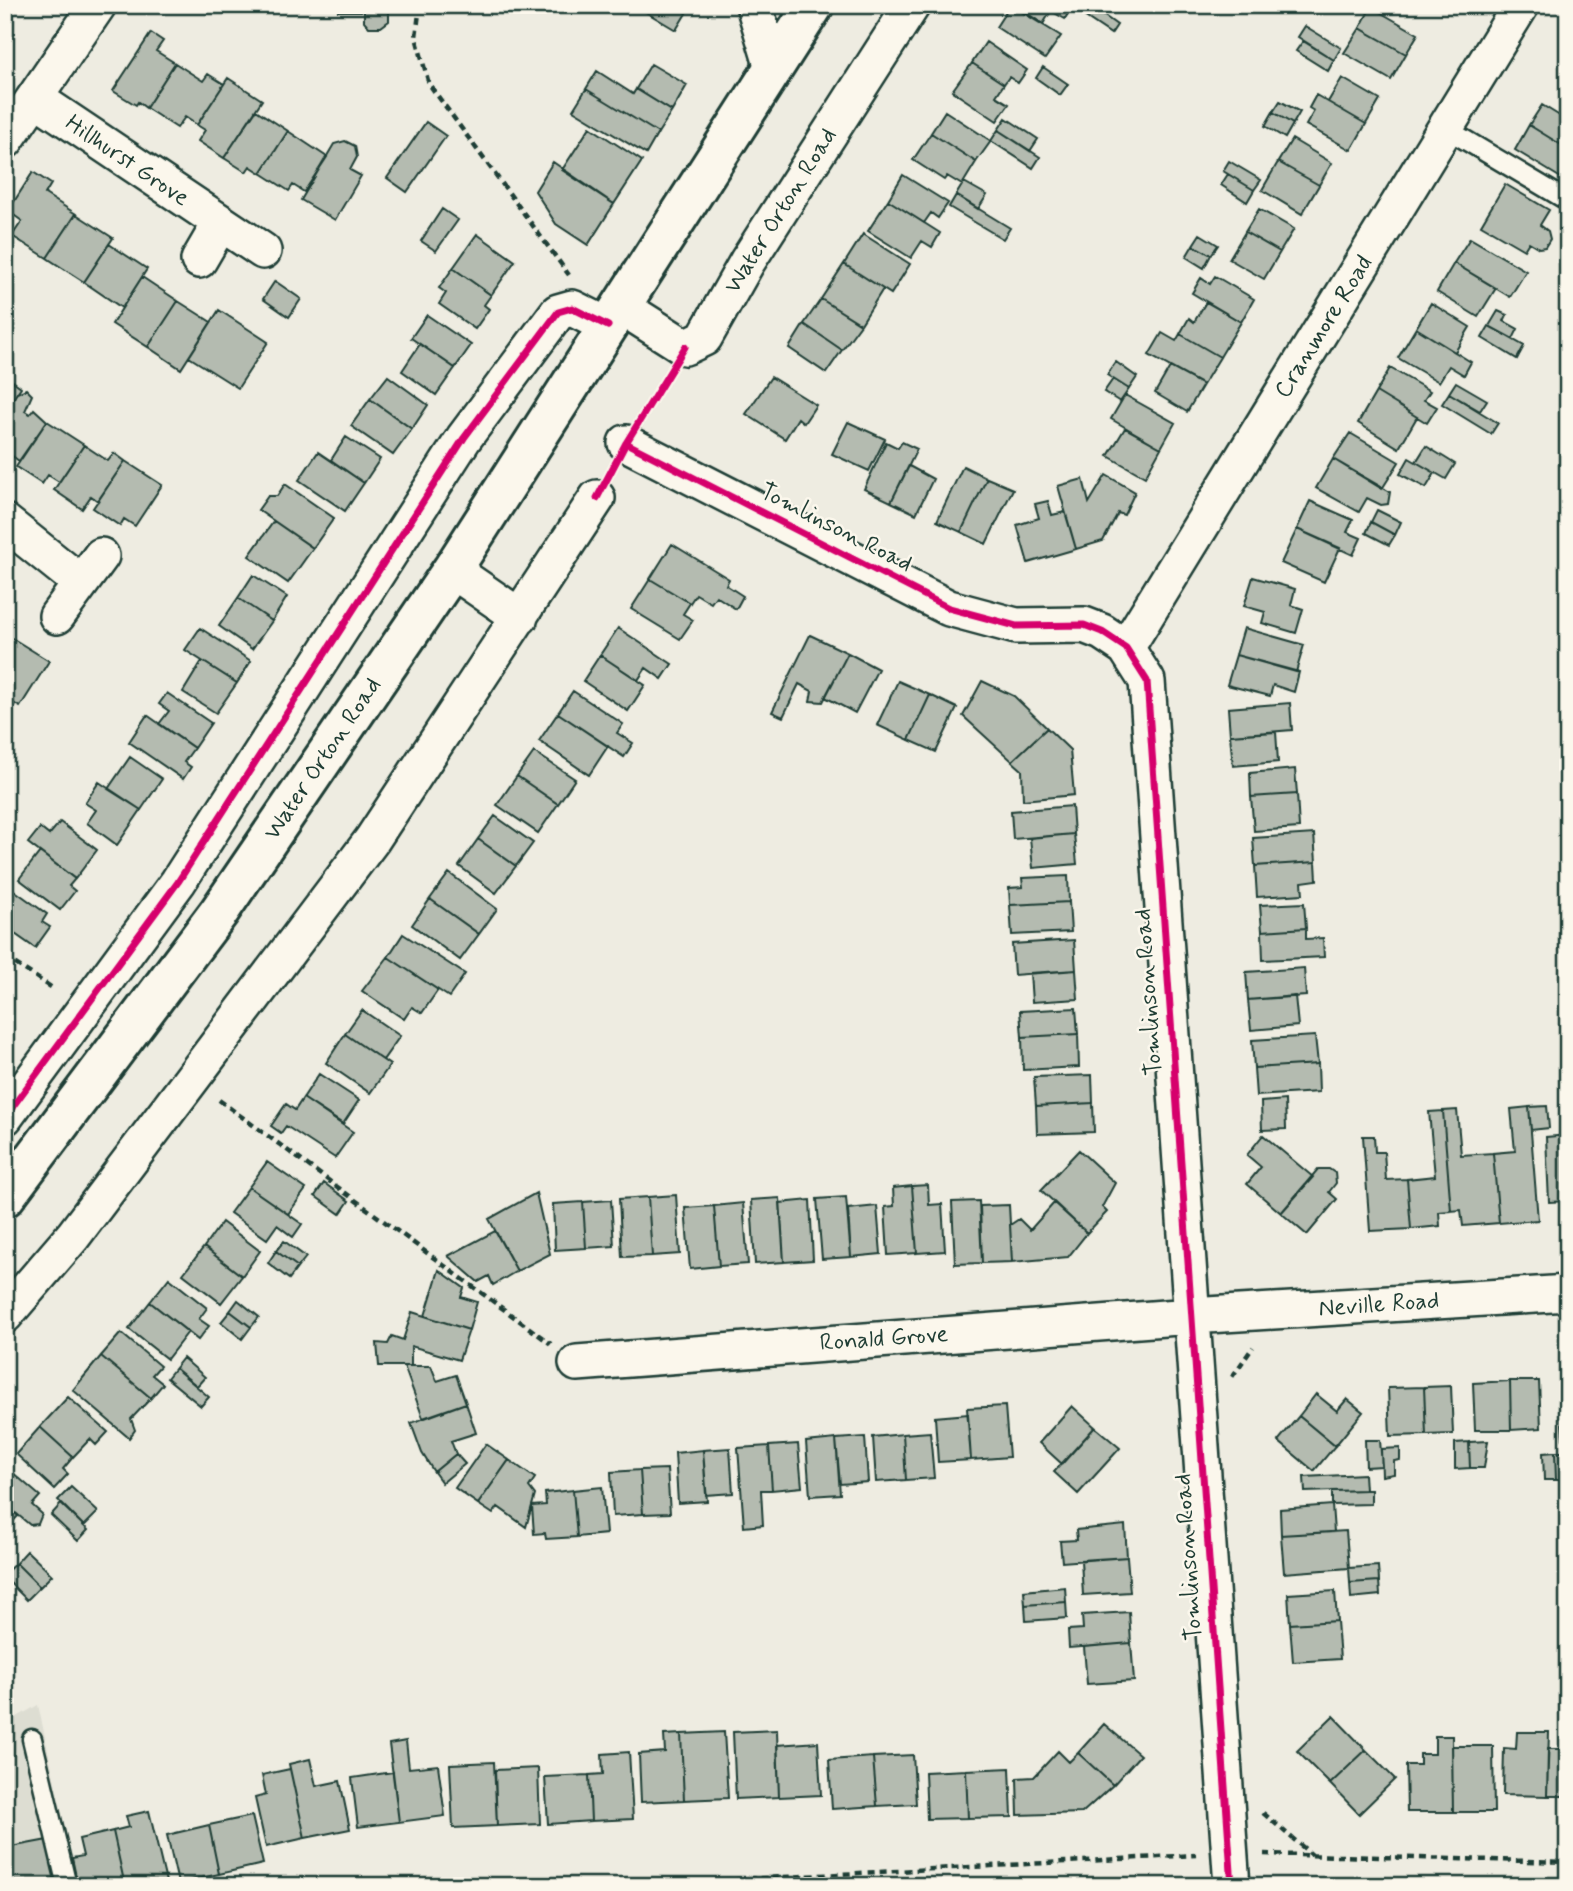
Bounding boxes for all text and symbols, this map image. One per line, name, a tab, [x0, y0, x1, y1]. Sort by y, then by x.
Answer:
street label: Hillhurst Grove	[59, 108, 195, 214]
street label: Water Orton Road	[718, 122, 844, 300]
street label: Cranmore Road	[1268, 250, 1380, 404]
street label: Tomlinson Road	[754, 476, 918, 580]
street label: Water Orton Road	[257, 672, 389, 846]
street label: Tomlinson Road	[1128, 907, 1170, 1077]
street label: Neville Road	[1318, 1285, 1440, 1325]
street label: Ronald Grove	[819, 1319, 949, 1359]
street label: Tomlinson Road	[1168, 1472, 1210, 1642]

